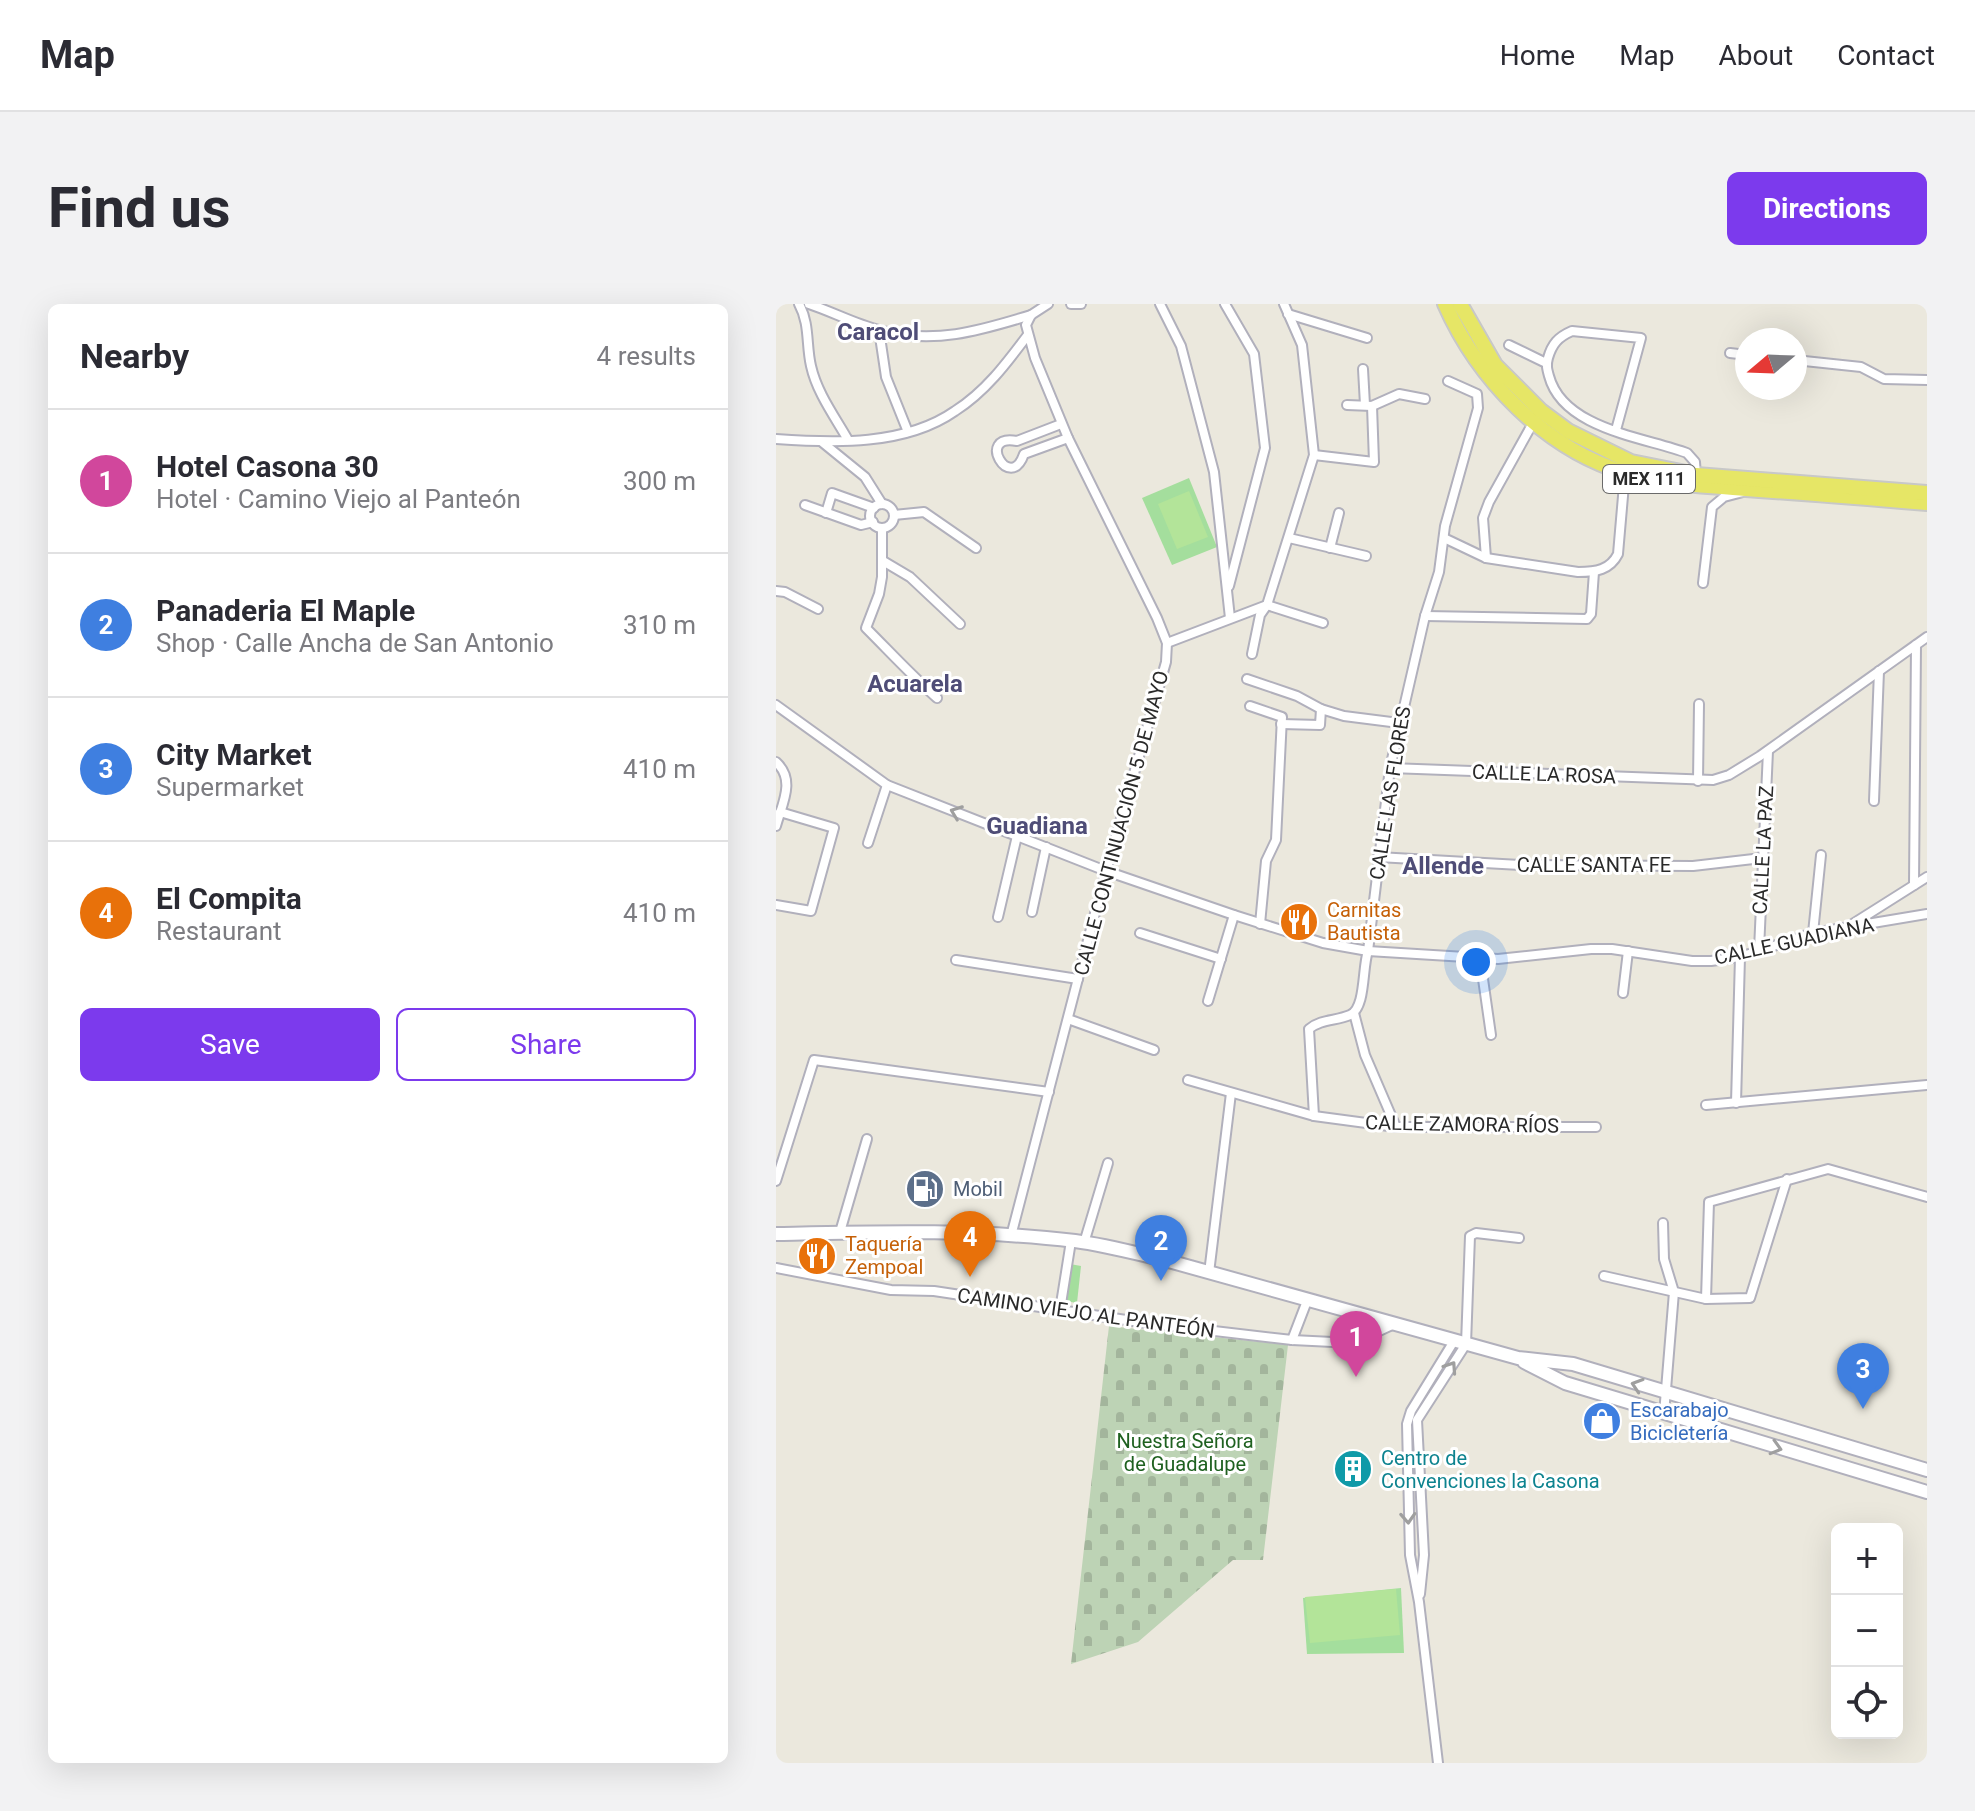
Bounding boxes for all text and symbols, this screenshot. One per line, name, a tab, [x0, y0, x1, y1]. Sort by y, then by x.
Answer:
text: Map	[40, 33, 115, 77]
text: Home	[1500, 39, 1575, 72]
text: Map	[1619, 39, 1675, 72]
text: About	[1719, 39, 1793, 72]
text: Contact	[1837, 39, 1935, 72]
button: Directions	[1727, 172, 1927, 245]
text: Find us	[48, 175, 231, 241]
district label: Caracol	[837, 318, 919, 346]
north arrow	[1735, 328, 1807, 400]
text: Nearby	[80, 336, 189, 376]
text: 4 results	[597, 341, 696, 371]
text: Hotel Casona 30	[156, 449, 379, 484]
road number: MEX 111	[1603, 465, 1695, 493]
text: 1	[99, 466, 113, 496]
text: 300 m	[623, 466, 696, 496]
text: Hotel · Camino Viejo al Panteón	[156, 484, 521, 514]
text: Panaderia El Maple	[156, 593, 415, 628]
text: 2	[99, 610, 113, 640]
text: 310 m	[623, 610, 696, 640]
text: Shop · Calle Ancha de San Antonio	[156, 628, 554, 658]
street label: CALLE CONTINUACIÓN 5 DE MAYO	[1069, 668, 1173, 978]
district label: Acuarela	[867, 670, 963, 698]
street label: CALLE LAS FLORES	[1364, 704, 1416, 881]
text: City Market	[156, 737, 312, 772]
text: 3	[99, 754, 113, 784]
text: 410 m	[623, 754, 696, 784]
street label: CALLE LA ROSA	[1472, 759, 1616, 789]
text: Supermarket	[156, 772, 304, 802]
street label: CALLE LA PAZ	[1748, 785, 1778, 915]
one-way arrow	[950, 805, 964, 822]
district label: Guadiana	[986, 812, 1088, 840]
district label: Allende	[1402, 852, 1484, 880]
street label: CALLE SANTA FE	[1517, 853, 1671, 877]
text: El Compita	[156, 881, 302, 916]
text: 4	[99, 898, 113, 928]
text: 410 m	[623, 898, 696, 928]
place label: Carnitas Bautista	[1327, 898, 1401, 945]
restaurant icon: Carnitas Bautista	[1278, 901, 1320, 943]
street label: CALLE GUADIANA	[1712, 912, 1876, 970]
text: Restaurant	[156, 916, 282, 946]
your location	[1456, 942, 1496, 982]
button: Save	[80, 1008, 380, 1081]
button: Share	[396, 1008, 696, 1081]
street label: CALLE ZAMORA RÍOS	[1365, 1110, 1559, 1138]
fuel station icon: Mobil	[904, 1168, 946, 1210]
place label: Mobil	[953, 1177, 1003, 1201]
pin: 4	[944, 1211, 996, 1277]
pin: 2	[1135, 1215, 1187, 1281]
place label: Taquería Zempoal	[845, 1232, 923, 1279]
restaurant icon: Taquería Zempoal	[796, 1235, 838, 1277]
street label: CAMINO VIEJO AL PANTEÓN	[956, 1283, 1216, 1343]
pin: 1	[1330, 1311, 1382, 1377]
pin: 3	[1837, 1343, 1889, 1409]
one-way arrow	[1441, 1361, 1456, 1375]
one-way arrow	[1631, 1378, 1645, 1394]
place label: Escarabajo Bicicletería	[1630, 1398, 1729, 1445]
shop icon: Escarabajo Bicicletería	[1581, 1400, 1623, 1442]
park label: Nuestra Señora de Guadalupe	[1116, 1429, 1254, 1476]
one-way arrow	[1768, 1439, 1782, 1455]
place label: Centro de Convenciones la Casona	[1381, 1446, 1600, 1493]
building icon: Centro de Convenciones la Casona	[1332, 1448, 1374, 1490]
one-way arrow	[1400, 1512, 1417, 1525]
map controls	[1831, 1523, 1903, 1739]
button: +	[1831, 1523, 1903, 1595]
button: −	[1831, 1595, 1903, 1667]
button: locate	[1831, 1667, 1903, 1739]

